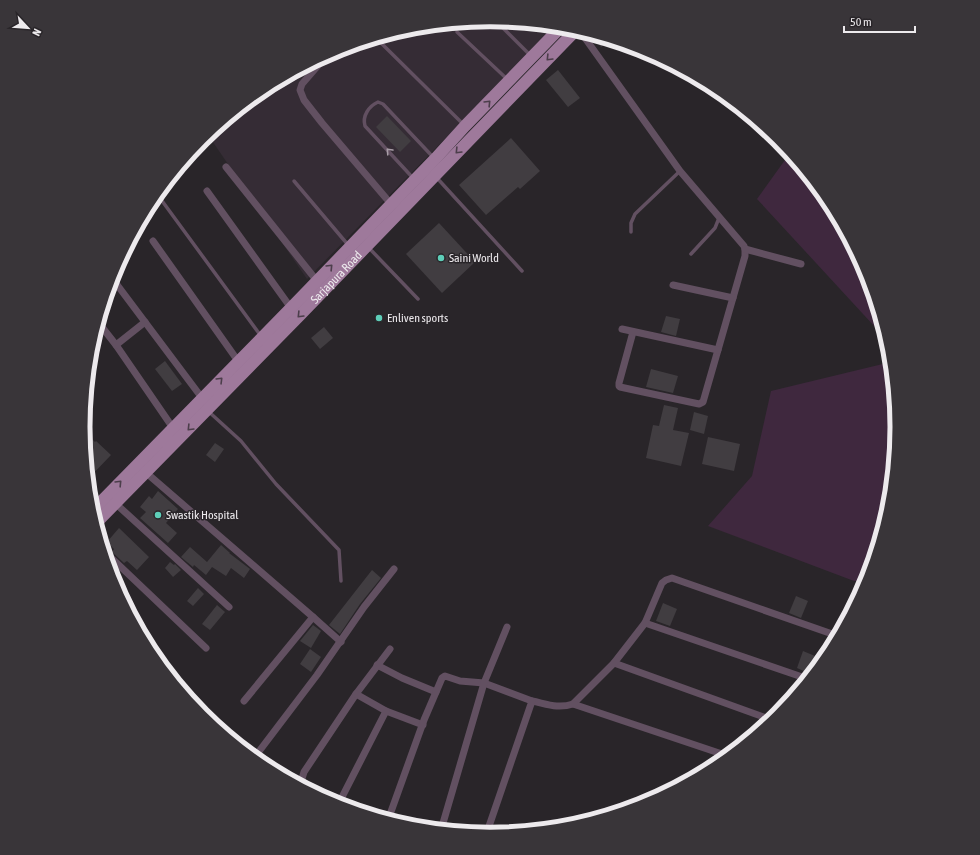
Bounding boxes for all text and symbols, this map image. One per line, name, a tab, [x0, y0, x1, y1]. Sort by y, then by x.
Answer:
north arrow	[8, 8, 48, 48]
scale bar	[844, 8, 915, 34]
text: 50 m	[850, 15, 872, 29]
text: N	[30, 27, 44, 38]
one-way arrow	[546, 53, 554, 61]
one-way arrow	[483, 100, 491, 108]
one-way arrow	[456, 146, 463, 154]
one-way arrow	[386, 148, 393, 156]
street label: Sarjapura Road	[308, 248, 365, 307]
place label: Saini World	[449, 251, 499, 265]
marker: Saini World	[436, 253, 446, 263]
one-way arrow	[325, 264, 333, 272]
one-way arrow	[297, 310, 305, 318]
place label: Enliven sports	[387, 311, 448, 325]
marker: Enliven sports	[374, 313, 384, 323]
one-way arrow	[215, 377, 223, 385]
one-way arrow	[187, 423, 195, 431]
one-way arrow	[114, 480, 122, 488]
place label: Swastik Hospital	[166, 508, 239, 522]
marker: Swastik Hospital	[153, 510, 163, 520]

